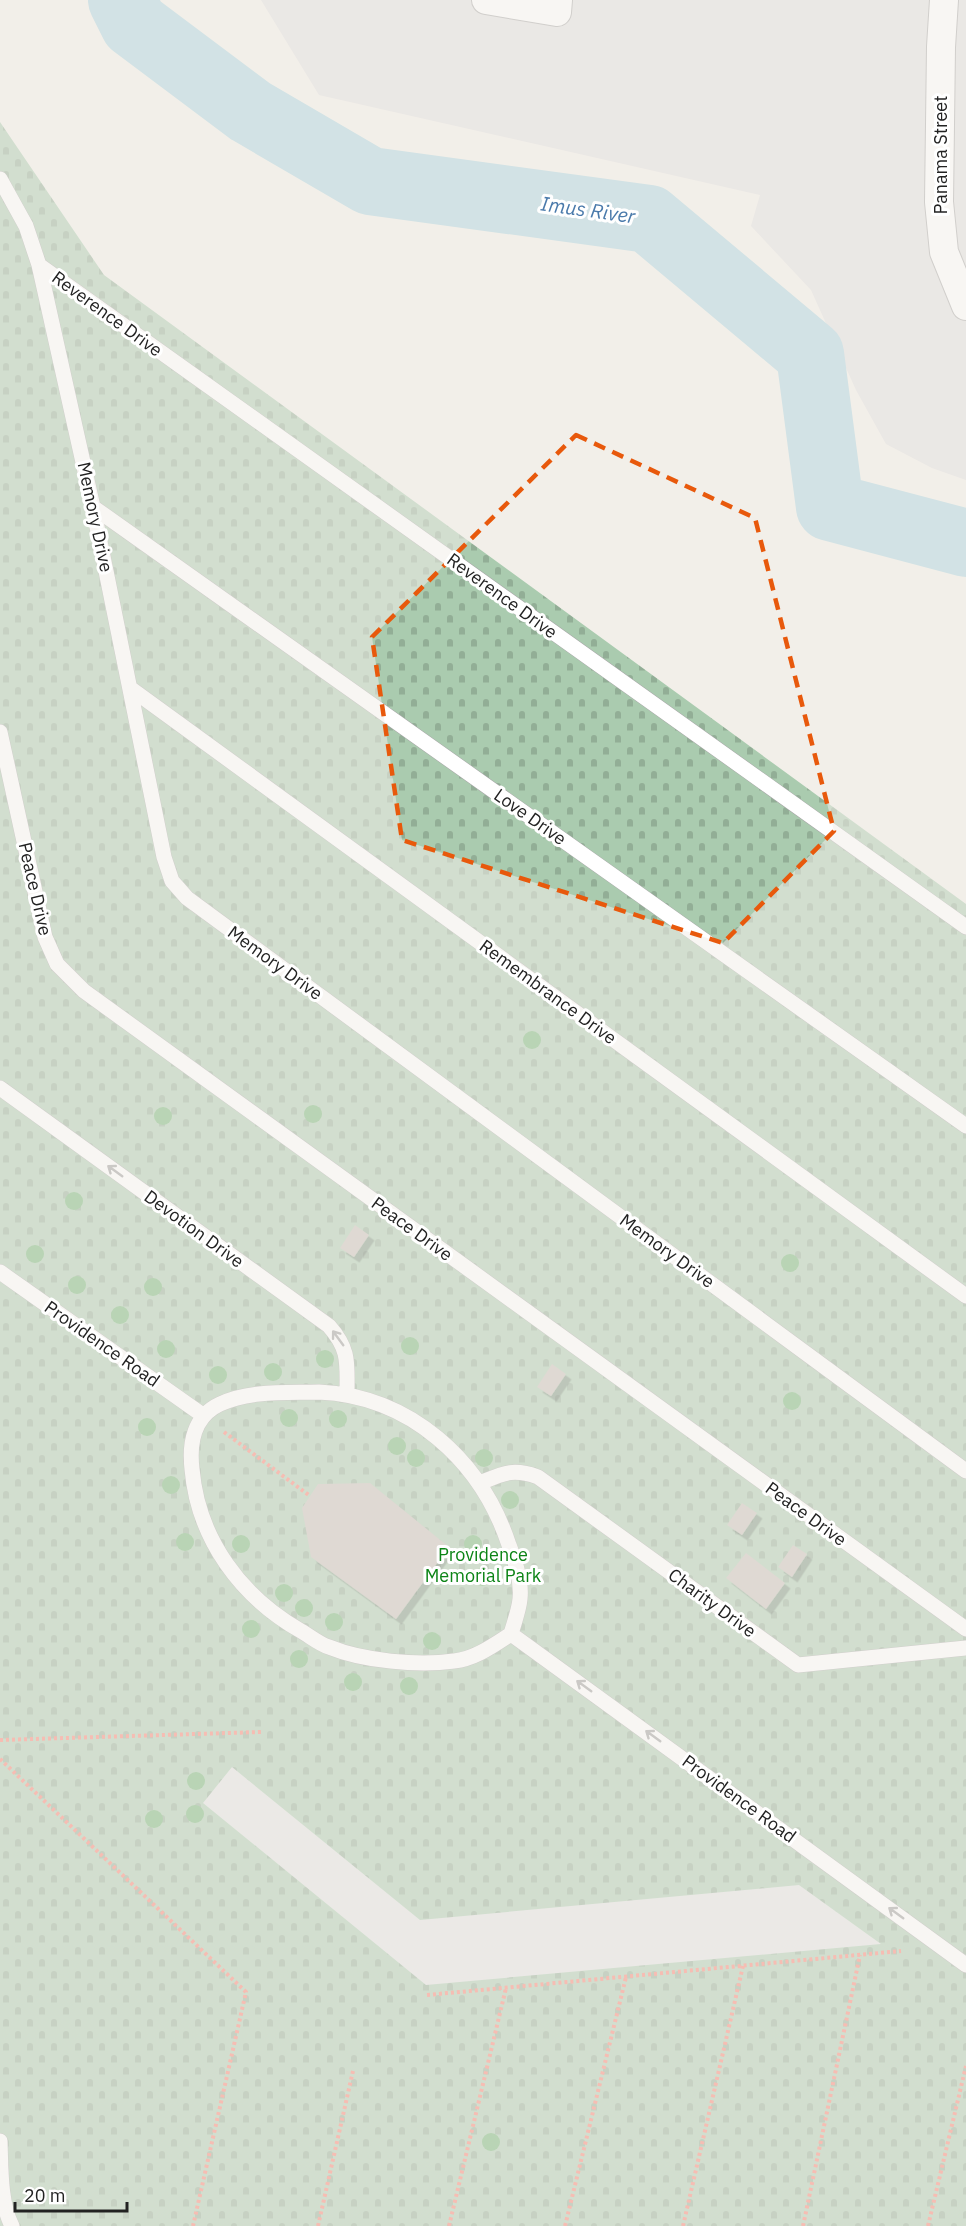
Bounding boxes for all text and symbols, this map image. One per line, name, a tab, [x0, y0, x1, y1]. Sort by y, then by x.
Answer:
street label: Panama Street	[929, 95, 952, 215]
water label: Imus River	[539, 190, 638, 230]
street label: Reverence Drive	[48, 266, 167, 361]
street label: Memory Drive	[73, 460, 118, 574]
street label: Reverence Drive	[443, 548, 562, 643]
street label: Love Drive	[490, 783, 571, 850]
street label: Peace Drive	[14, 840, 57, 938]
street label: Memory Drive	[223, 920, 327, 1005]
street label: Remembrance Drive	[475, 934, 622, 1049]
one-way arrow	[107, 1165, 123, 1177]
street label: Devotion Drive	[140, 1185, 249, 1273]
street label: Peace Drive	[367, 1191, 458, 1266]
street label: Memory Drive	[615, 1208, 719, 1293]
street label: Providence Road	[40, 1295, 164, 1392]
one-way arrow	[332, 1330, 344, 1346]
street label: Peace Drive	[761, 1476, 852, 1551]
park label: Providence Memorial Park	[425, 1543, 542, 1587]
street label: Charity Drive	[664, 1563, 761, 1642]
one-way arrow	[576, 1680, 592, 1693]
one-way arrow	[646, 1730, 662, 1743]
street label: Providence Road	[678, 1749, 801, 1848]
one-way arrow	[888, 1907, 904, 1919]
scale bar	[15, 2175, 128, 2213]
text: 20 m	[24, 2184, 66, 2207]

